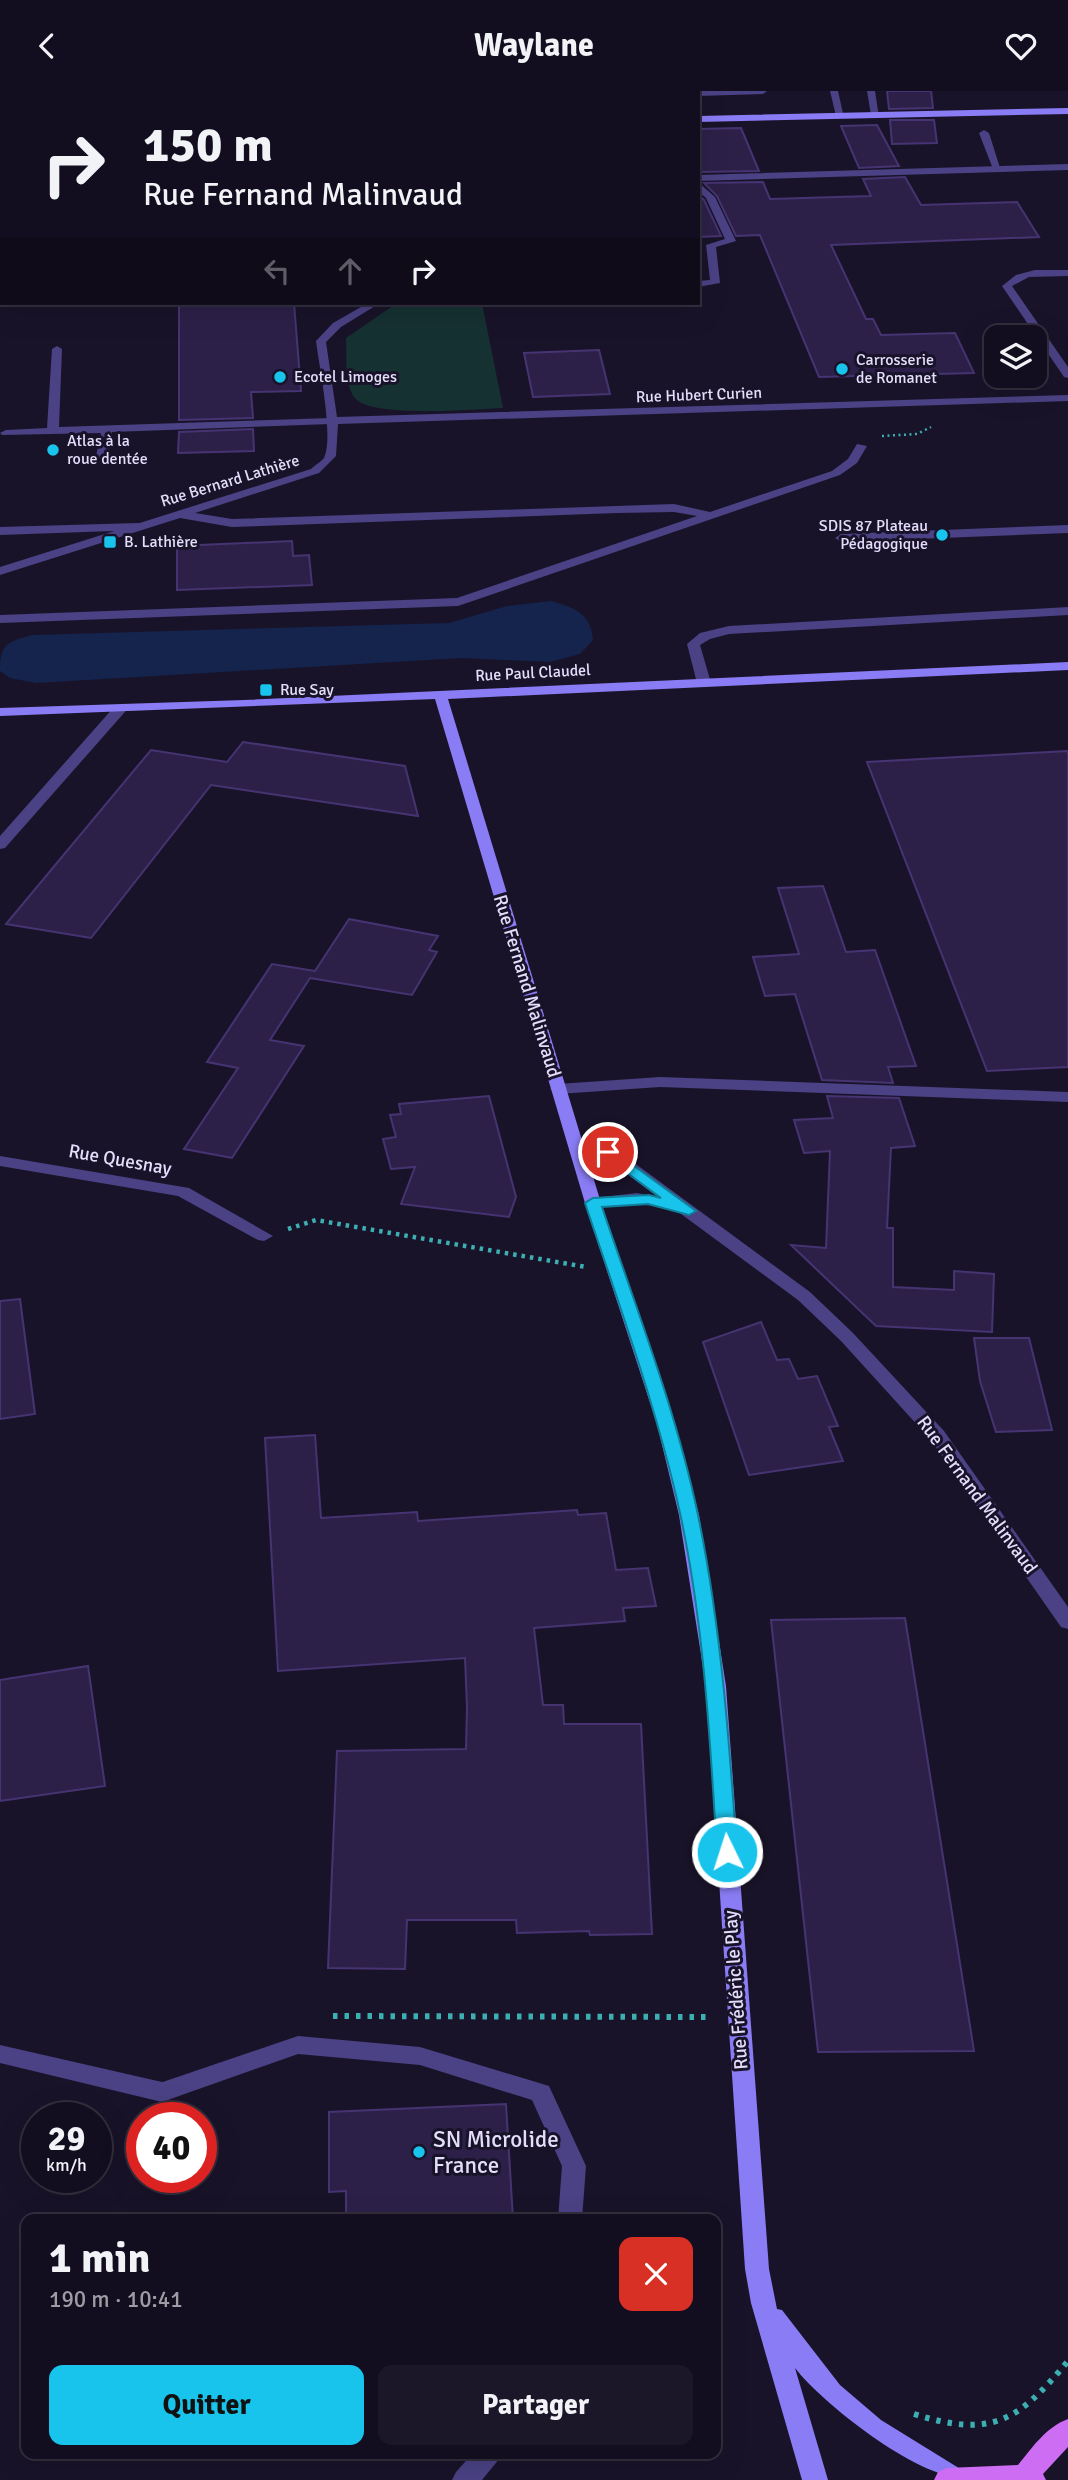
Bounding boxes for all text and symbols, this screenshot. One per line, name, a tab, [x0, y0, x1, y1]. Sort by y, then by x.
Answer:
text: Waylane	[474, 26, 594, 65]
icon: back	[28, 27, 66, 65]
icon: heart	[1002, 27, 1040, 65]
text: 150 m	[143, 115, 273, 175]
icon: right	[28, 119, 119, 210]
text: Rue Fernand Malinvaud	[143, 175, 463, 214]
icon: left	[258, 252, 296, 290]
icon: ahead	[331, 252, 369, 290]
icon: right	[404, 252, 442, 290]
map controls	[984, 325, 1047, 388]
button: layers	[984, 325, 1047, 388]
place label: Carrosserie de Romanet	[856, 350, 937, 388]
marker: Carrosserie de Romanet	[834, 361, 850, 377]
place label: Ecotel Limoges	[294, 367, 397, 387]
marker: Ecotel Limoges	[272, 369, 288, 385]
street label: Rue Hubert Curien	[635, 383, 763, 407]
place label: Atlas à la roue dentée	[67, 431, 148, 469]
marker: Atlas à la roue dentée	[45, 442, 61, 458]
street label: Rue Bernard Lathière	[158, 450, 302, 512]
place label: SDIS 87 Plateau Pédagogique	[819, 516, 928, 554]
marker: SDIS 87 Plateau Pédagogique	[934, 527, 950, 543]
place label: B. Lathière	[124, 532, 198, 552]
marker: B. Lathière	[102, 534, 118, 550]
street label: Rue Paul Claudel	[475, 660, 592, 686]
place label: Rue Say	[280, 680, 334, 700]
marker: Rue Say	[258, 682, 274, 698]
street label: Rue Fernand Malinvaud	[488, 892, 566, 1080]
pin	[578, 1122, 638, 1182]
icon: arrive	[589, 1133, 627, 1171]
street label: Rue Quesnay	[67, 1139, 174, 1181]
street label: Rue Fernand Malinvaud	[911, 1411, 1043, 1579]
position arrow	[690, 1815, 764, 1889]
street label: Rue Frédéric le Play	[718, 1909, 754, 2070]
speed limit sign: 40	[126, 2102, 217, 2193]
text: 29	[48, 2117, 85, 2160]
place label: SN Microlide France	[433, 2125, 559, 2180]
marker: SN Microlide France	[411, 2144, 427, 2160]
text: km/h	[46, 2154, 87, 2176]
text: 1 min	[49, 2233, 150, 2284]
button: close	[619, 2237, 693, 2311]
text: 190 m · 10:41	[49, 2285, 183, 2314]
button: Quitter	[49, 2365, 364, 2445]
button: Partager	[378, 2365, 693, 2445]

